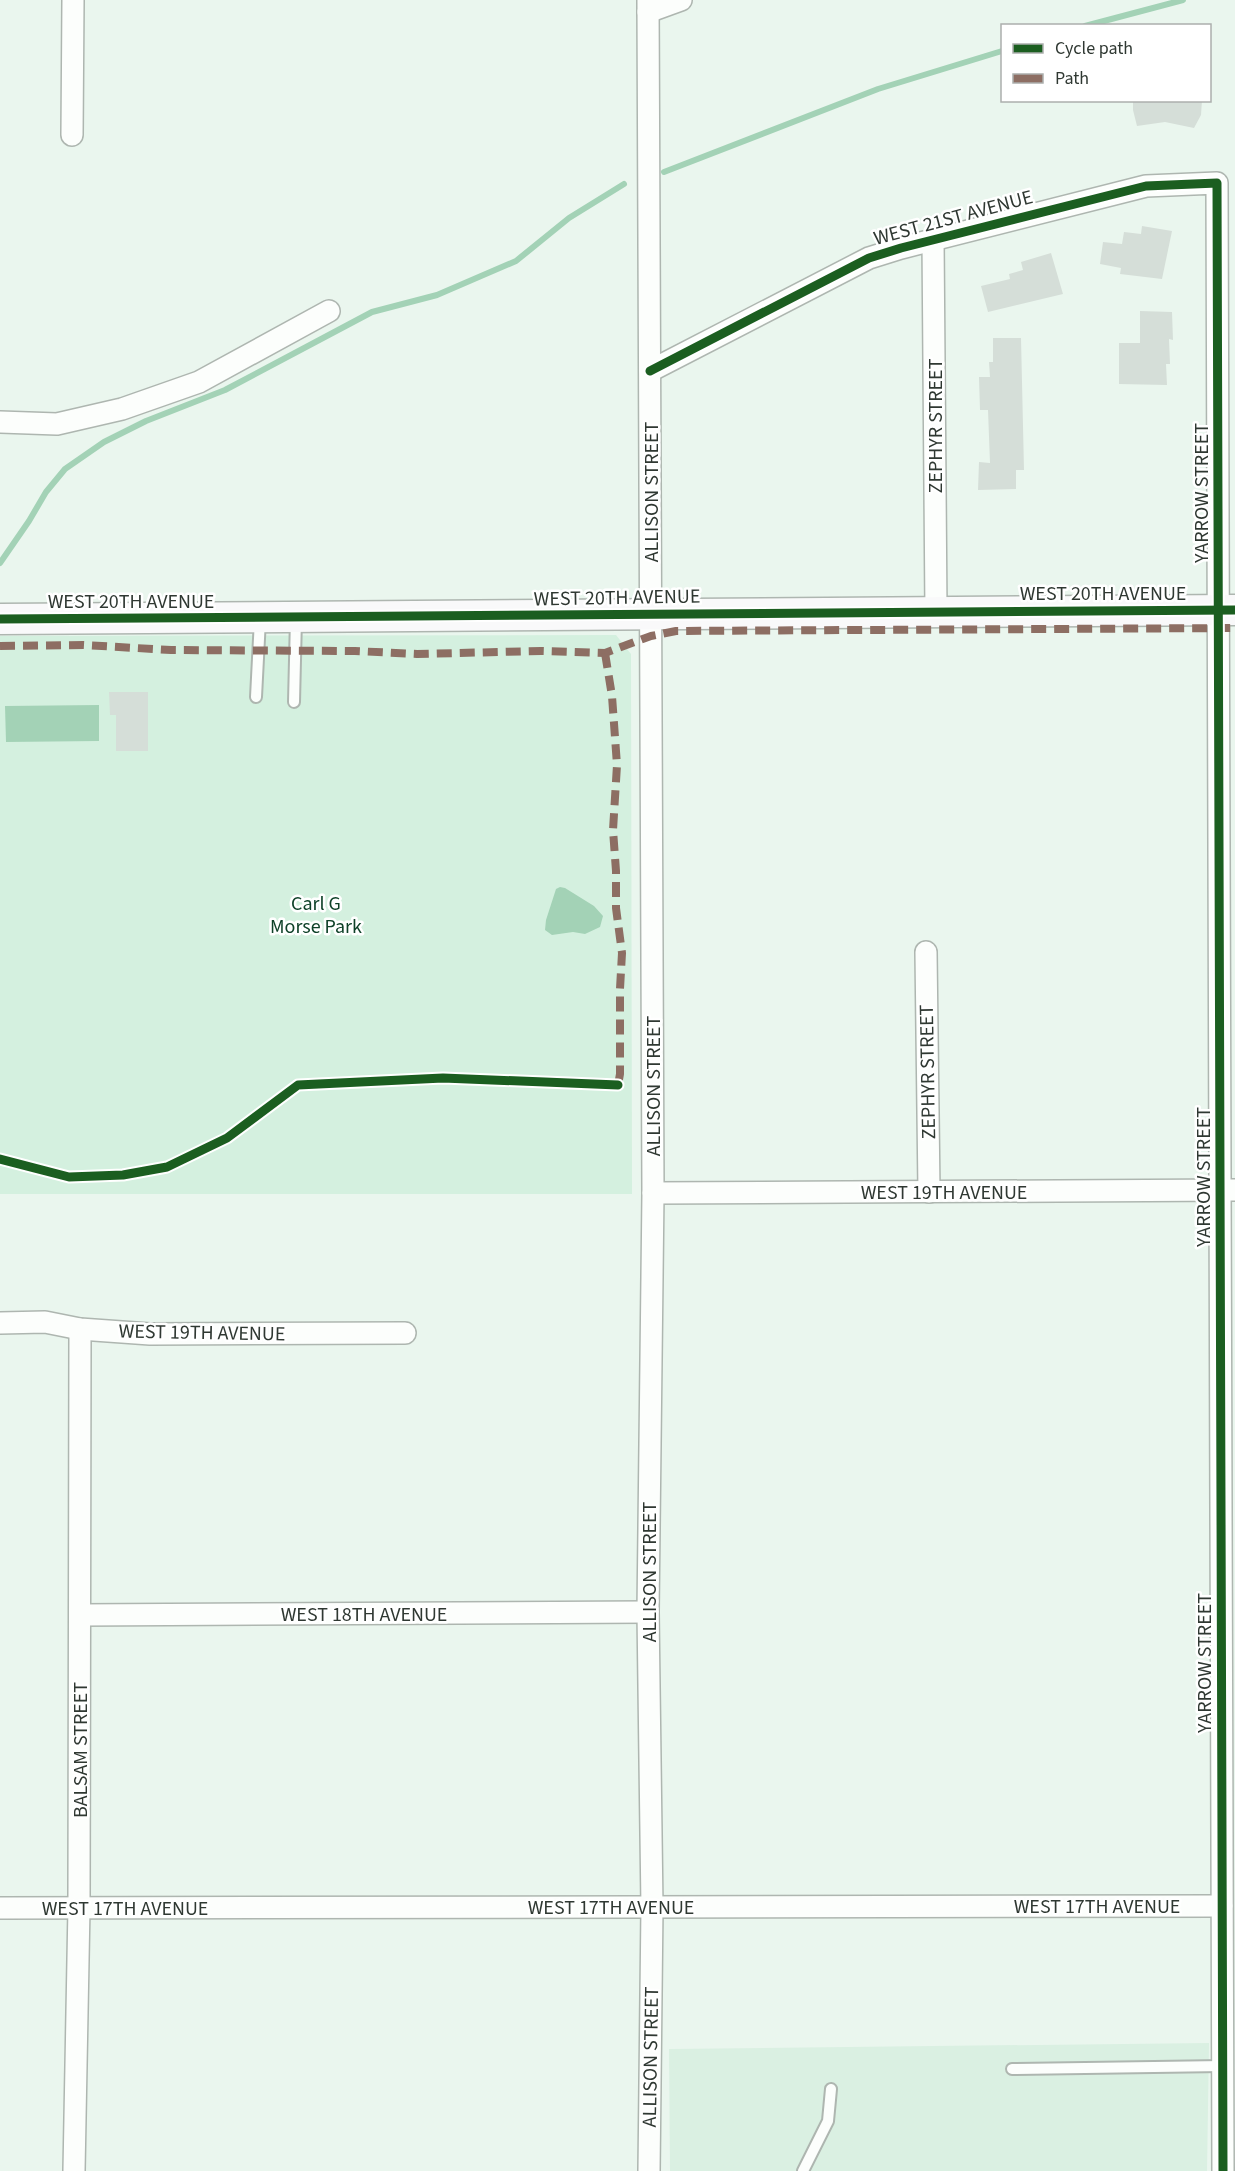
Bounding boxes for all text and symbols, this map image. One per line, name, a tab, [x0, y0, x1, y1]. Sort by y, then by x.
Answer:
legend	[1001, 24, 1211, 102]
text: Cycle path	[1055, 36, 1133, 61]
text: Path	[1055, 66, 1089, 91]
street label: WEST 21ST AVENUE	[870, 183, 1036, 253]
street label: ZEPHYR STREET	[922, 358, 950, 493]
street label: ALLISON STREET	[638, 421, 666, 562]
street label: YARROW STREET	[1188, 423, 1216, 564]
street label: WEST 20TH AVENUE	[1020, 580, 1186, 608]
street label: WEST 20TH AVENUE	[533, 583, 701, 613]
street label: WEST 20TH AVENUE	[48, 588, 214, 616]
park label: Carl G Morse Park	[270, 890, 362, 941]
street label: ZEPHYR STREET	[913, 1004, 943, 1140]
street label: ALLISON STREET	[640, 1015, 668, 1156]
street label: YARROW STREET	[1190, 1107, 1218, 1248]
street label: WEST 19TH AVENUE	[861, 1179, 1027, 1207]
street label: WEST 19TH AVENUE	[118, 1318, 286, 1348]
street label: ALLISON STREET	[636, 1501, 664, 1642]
street label: YARROW STREET	[1191, 1593, 1219, 1734]
street label: WEST 18TH AVENUE	[281, 1601, 447, 1629]
street label: BALSAM STREET	[67, 1682, 95, 1818]
street label: WEST 17TH AVENUE	[1014, 1893, 1180, 1921]
street label: WEST 17TH AVENUE	[528, 1894, 694, 1922]
street label: WEST 17TH AVENUE	[42, 1895, 208, 1923]
street label: ALLISON STREET	[636, 1986, 666, 2128]

